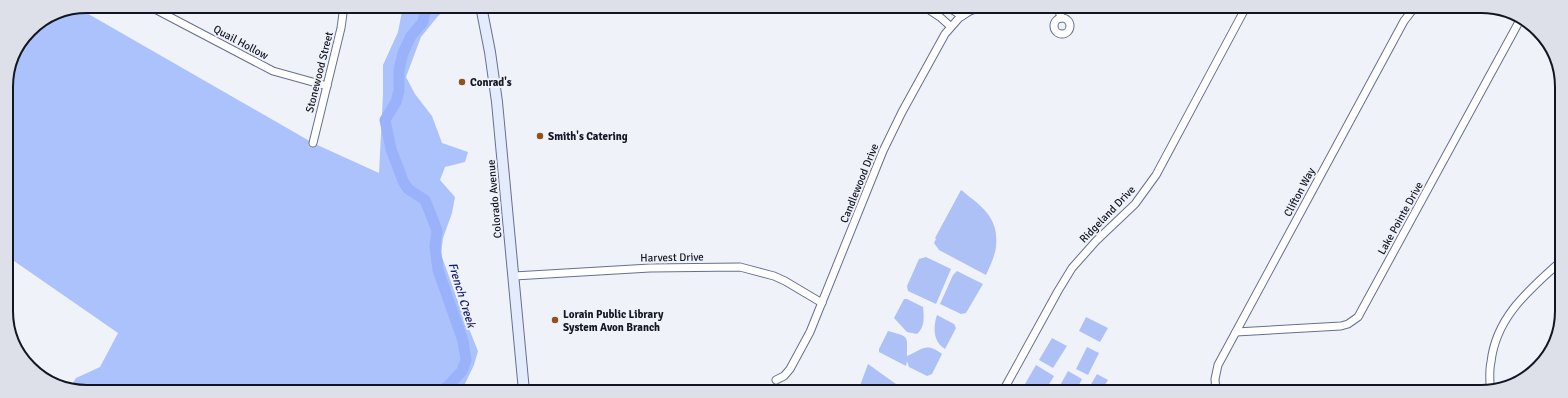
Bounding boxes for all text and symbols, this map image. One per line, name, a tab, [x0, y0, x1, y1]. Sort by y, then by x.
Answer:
street label: Quail Hollow	[211, 23, 271, 62]
street label: Stonewood Street	[303, 30, 336, 114]
place label: Conrad's	[470, 76, 512, 89]
marker: Conrad's	[457, 77, 467, 87]
place label: Smith's Catering	[548, 130, 628, 143]
marker: Smith's Catering	[535, 131, 545, 141]
street label: Candlewood Drive	[838, 142, 881, 225]
street label: Colorado Avenue	[485, 159, 504, 239]
street label: Clifton Way	[1281, 165, 1318, 219]
street label: Lake Pointe Drive	[1375, 180, 1426, 257]
street label: Ridgeland Drive	[1077, 183, 1138, 246]
street label: Harvest Drive	[640, 250, 704, 265]
water label: French Creek	[445, 261, 479, 330]
place label: Lorain Public Library System Avon Branch	[563, 308, 664, 334]
marker: Lorain Public Library System Avon Branch	[550, 315, 560, 325]

